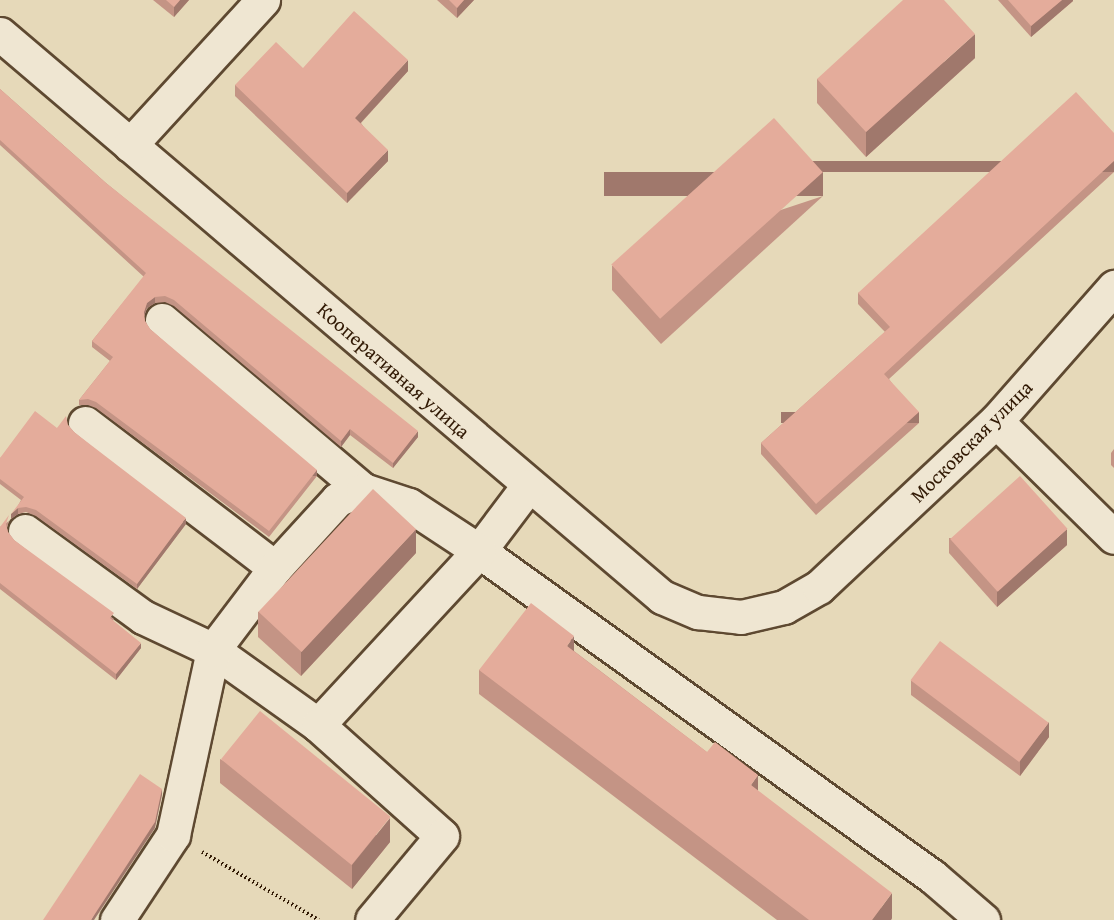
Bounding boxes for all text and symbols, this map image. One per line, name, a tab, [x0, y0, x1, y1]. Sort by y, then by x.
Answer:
street label: Кооперативная улица	[313, 297, 475, 443]
street label: Московская улица	[905, 375, 1037, 507]

